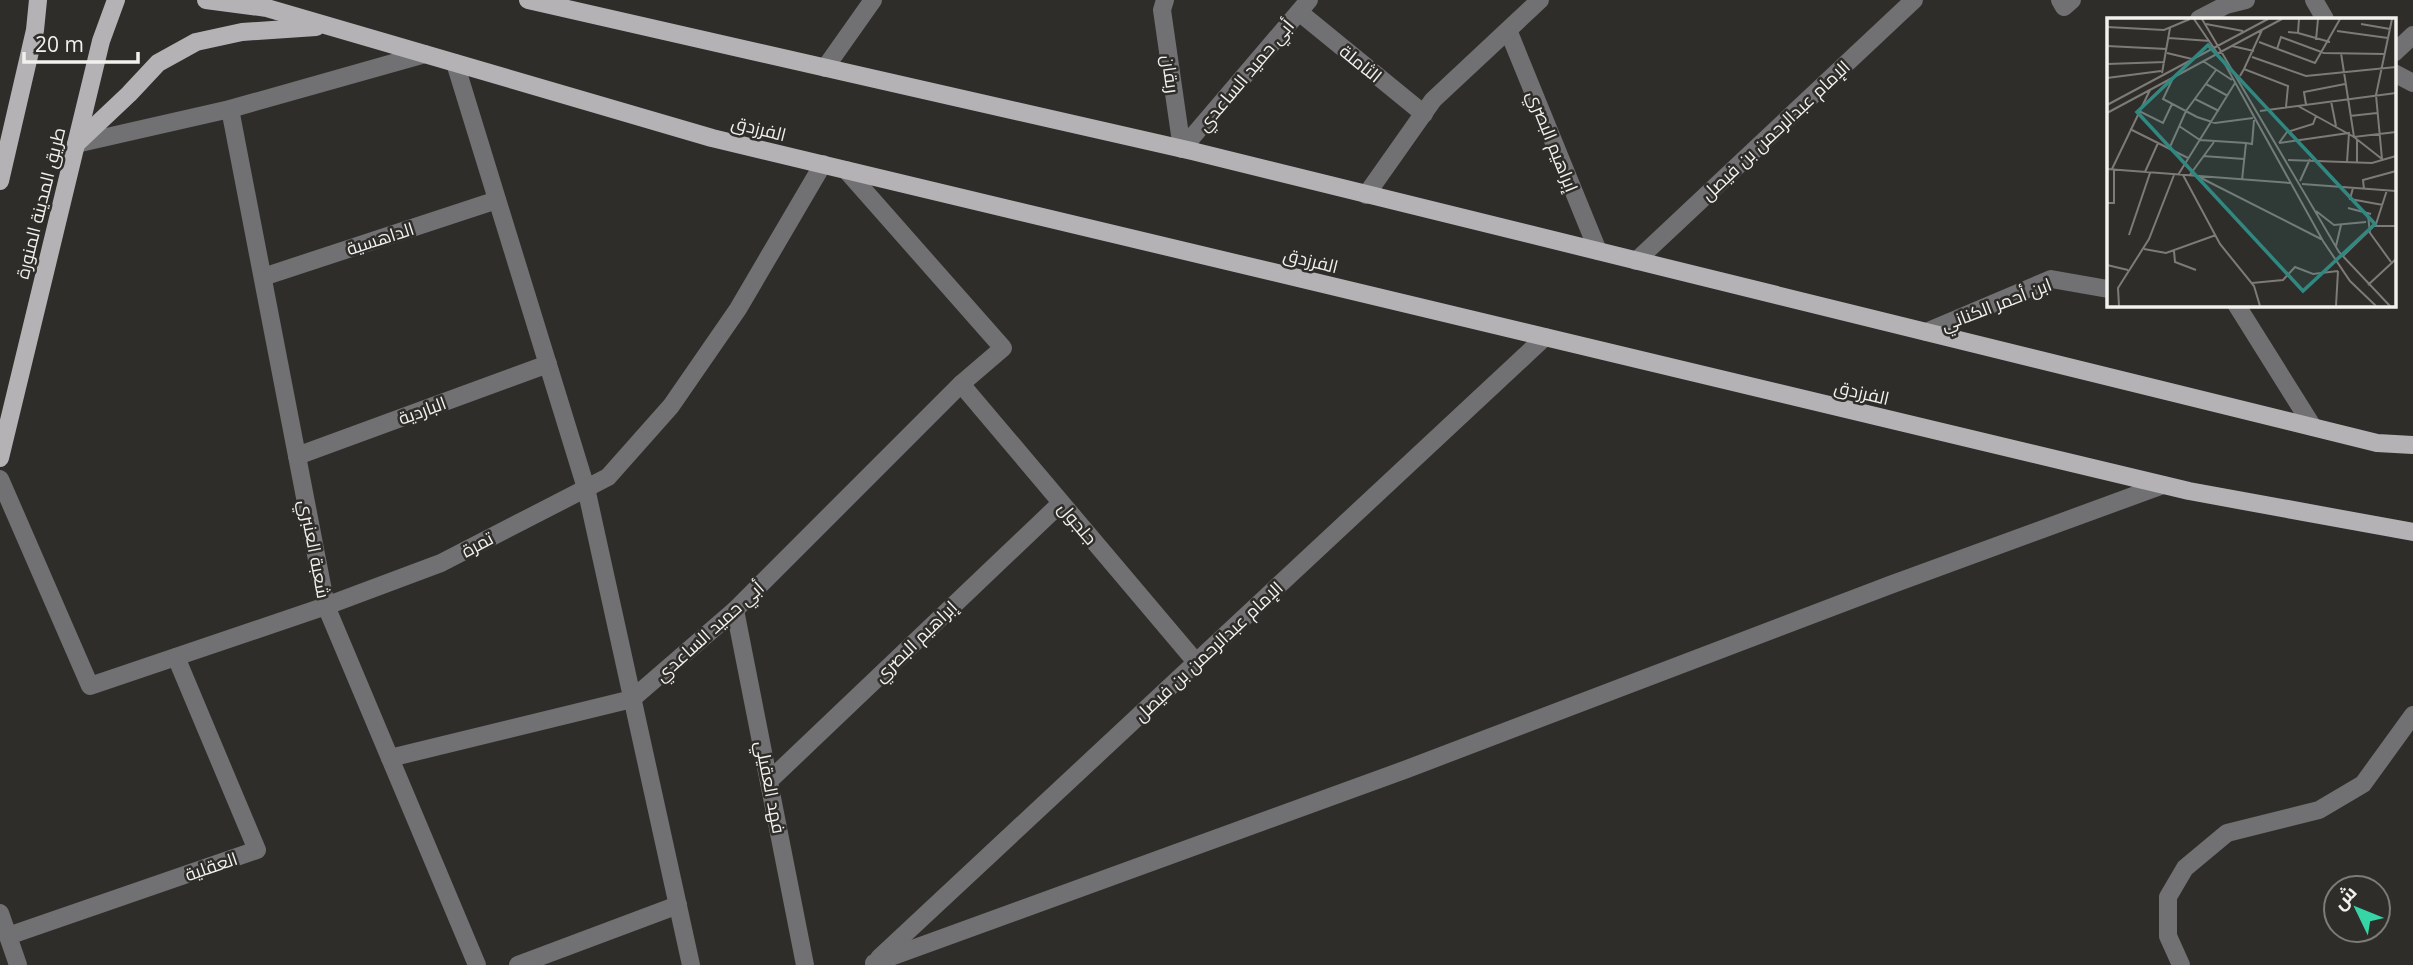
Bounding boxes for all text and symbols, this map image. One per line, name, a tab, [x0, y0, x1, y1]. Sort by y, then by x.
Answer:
street label: أبي حميد الساعدي	[1191, 14, 1301, 138]
inset map	[2107, 18, 2396, 306]
scale bar	[24, 21, 138, 65]
text: 20 m	[35, 30, 84, 58]
street label: الثاملة	[1335, 39, 1387, 87]
street label: ربقان	[1156, 53, 1186, 95]
street label: الإمام عبدالرحمن بن فيصل	[1695, 55, 1855, 206]
street label: إبراهيم البصري	[1519, 87, 1584, 197]
street label: الفرزدق	[729, 110, 789, 147]
street label: طريق المدينة المنورة	[10, 125, 71, 282]
street label: الداهسية	[343, 216, 417, 260]
street label: الفرزدق	[1281, 242, 1341, 279]
street label: ابن أحمر الكناني	[1937, 272, 2056, 339]
street label: الفرزدق	[1832, 374, 1892, 411]
street label: الباردية	[395, 390, 449, 430]
street label: جلجول	[1053, 497, 1103, 549]
street label: شعبة العنبري	[291, 498, 336, 601]
street label: تمرة	[457, 526, 497, 562]
street label: أبي حميد الساعدي	[649, 575, 771, 689]
street label: الإمام عبدالرحمن بن فيصل	[1128, 576, 1288, 727]
street label: إبراهيم البصري	[868, 595, 964, 689]
street label: فهد العقيلي	[747, 739, 792, 836]
street label: العقلية	[182, 846, 240, 886]
north arrow	[2322, 874, 2392, 944]
text: ش	[2327, 880, 2362, 915]

